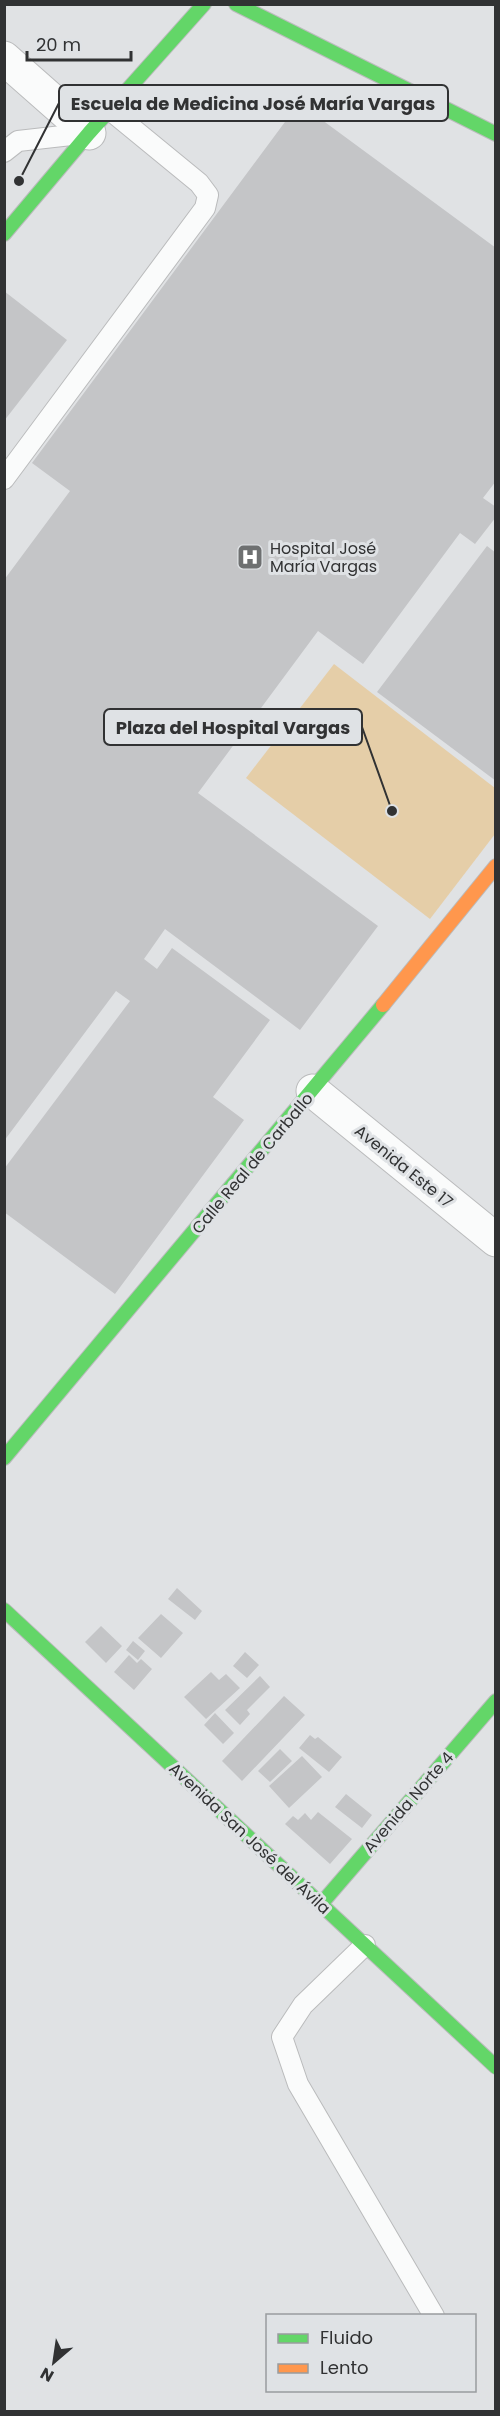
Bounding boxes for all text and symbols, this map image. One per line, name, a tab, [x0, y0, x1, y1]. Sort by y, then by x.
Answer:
scale bar	[27, 24, 130, 62]
text: 20 m	[36, 32, 81, 57]
callout: Escuela de Medicina José María Vargas	[59, 85, 448, 121]
text: Escuela de Medicina José María Vargas	[71, 91, 435, 116]
place label: Hospital José María Vargas	[270, 537, 377, 578]
hospital icon: Hospital José María Vargas	[235, 542, 265, 572]
callout: Plaza del Hospital Vargas	[104, 709, 362, 745]
text: Plaza del Hospital Vargas	[116, 715, 350, 740]
street label: Calle Real de Carballo	[186, 1088, 318, 1239]
street label: Avenida Este 17	[350, 1120, 458, 1213]
street label: Avenida Norte 4	[358, 1747, 459, 1858]
street label: Avenida San José del Ávila	[164, 1757, 335, 1919]
legend	[266, 2314, 476, 2392]
text: Fluido	[320, 2325, 373, 2350]
north arrow	[24, 2332, 84, 2392]
text: Lento	[320, 2355, 369, 2380]
text: N	[36, 2362, 58, 2388]

